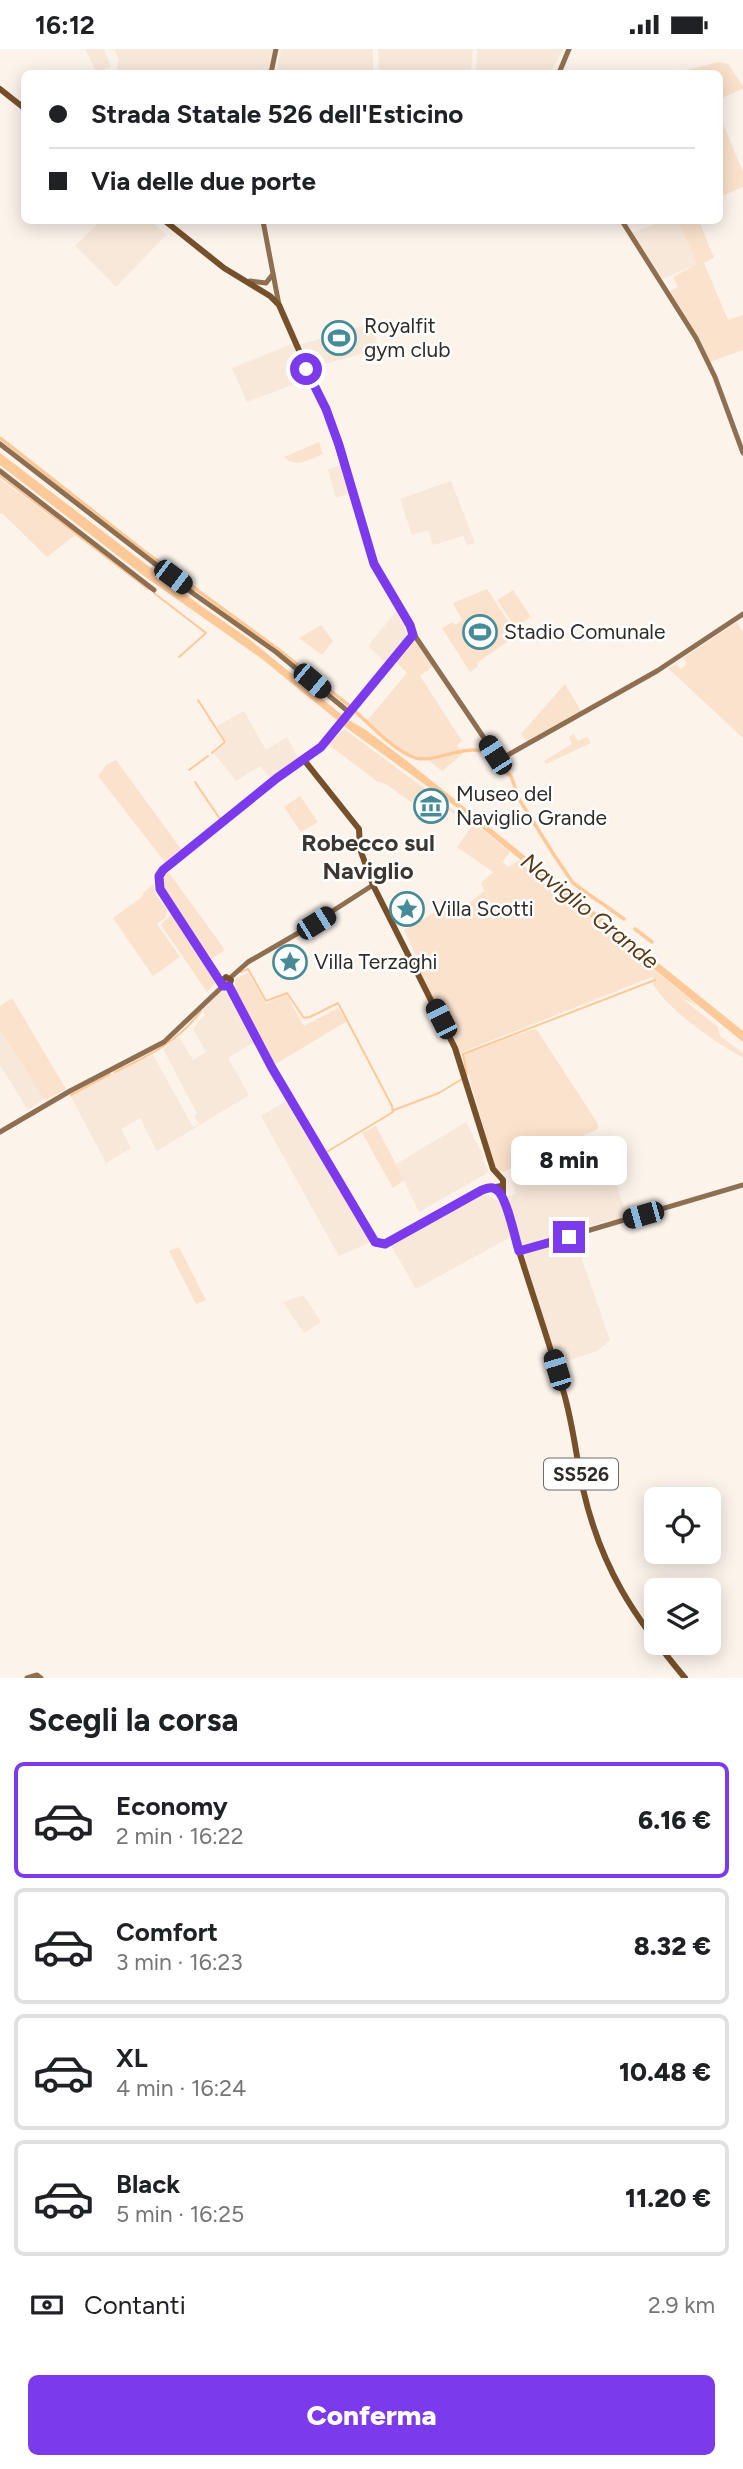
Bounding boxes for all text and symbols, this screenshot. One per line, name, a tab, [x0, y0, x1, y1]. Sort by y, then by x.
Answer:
text: 16:12	[35, 9, 95, 41]
text: Strada Statale 526 dell'Esticino	[91, 98, 463, 130]
text: Via delle due porte	[91, 165, 316, 197]
place label: Royalfit gym club	[364, 313, 450, 362]
sports icon: Royalfit gym club	[320, 319, 358, 357]
route start	[290, 353, 322, 385]
car	[150, 556, 197, 598]
sports icon: Stadio Comunale	[461, 613, 499, 651]
place label: Stadio Comunale	[504, 619, 665, 644]
car	[290, 659, 335, 703]
car	[475, 732, 516, 778]
place label: Museo del Naviglio Grande	[456, 781, 607, 830]
museum icon: Museo del Naviglio Grande	[412, 787, 450, 825]
district label: Robecco sul Naviglio	[301, 828, 435, 885]
water label: Naviglio Grande	[515, 847, 665, 975]
place icon: Villa Scotti	[388, 890, 426, 928]
place label: Villa Scotti	[432, 896, 534, 921]
car	[293, 903, 340, 943]
place icon: Villa Terzaghi	[271, 943, 309, 981]
place label: Villa Terzaghi	[314, 949, 437, 974]
car	[423, 996, 460, 1042]
callout: 8 min	[511, 1135, 627, 1185]
text: 8 min	[539, 1146, 599, 1174]
car	[620, 1199, 667, 1231]
route end	[553, 1221, 585, 1253]
car	[541, 1347, 574, 1393]
road number: SS526	[544, 1459, 618, 1490]
map controls	[644, 1487, 721, 1655]
button: locate	[644, 1487, 721, 1564]
button: layers	[644, 1578, 721, 1655]
text: Scegli la corsa	[28, 1701, 238, 1739]
icon: car	[32, 1789, 95, 1852]
text: Economy	[116, 1790, 228, 1822]
text: 6.16 €	[638, 1804, 711, 1836]
text: 2 min · 16:22	[116, 1822, 244, 1850]
icon: car	[32, 1915, 95, 1978]
text: Comfort	[116, 1916, 218, 1948]
text: 8.32 €	[634, 1930, 711, 1962]
text: 3 min · 16:23	[116, 1948, 243, 1976]
icon: car	[32, 2041, 95, 2104]
text: XL	[116, 2042, 148, 2074]
text: 10.48 €	[619, 2056, 711, 2088]
text: 4 min · 16:24	[116, 2074, 246, 2102]
icon: car	[32, 2167, 95, 2230]
text: Black	[116, 2168, 180, 2200]
text: 11.20 €	[625, 2182, 711, 2214]
text: 5 min · 16:25	[116, 2200, 244, 2228]
icon: cash	[28, 2286, 66, 2324]
text: Contanti	[84, 2289, 186, 2321]
text: 2.9 km	[648, 2291, 715, 2319]
button: Conferma	[28, 2375, 715, 2455]

